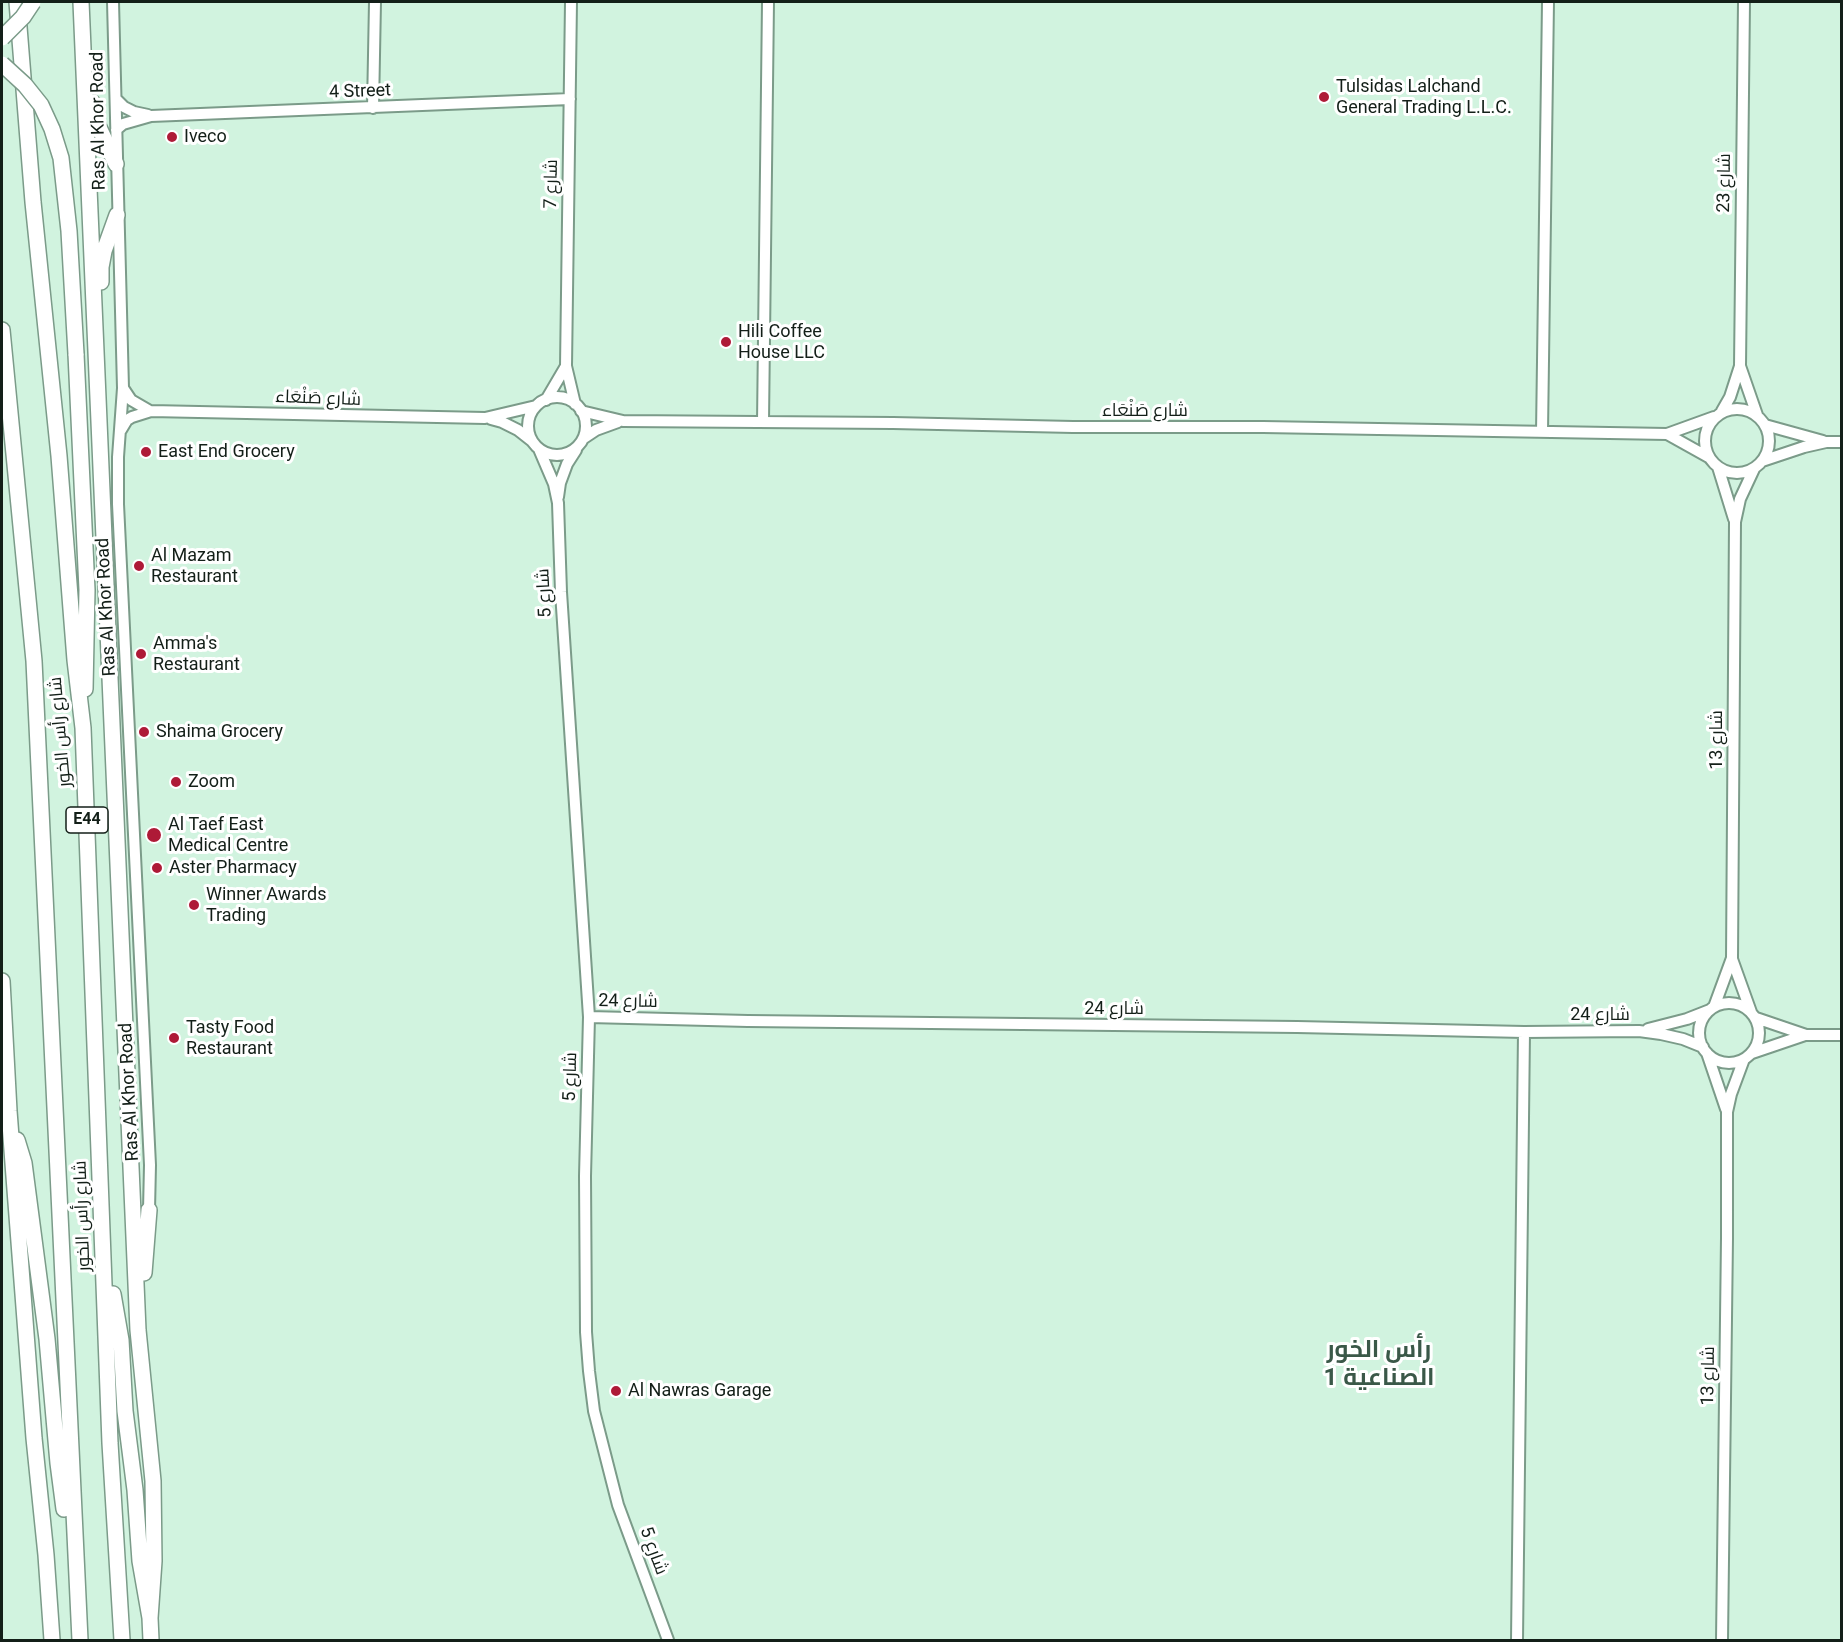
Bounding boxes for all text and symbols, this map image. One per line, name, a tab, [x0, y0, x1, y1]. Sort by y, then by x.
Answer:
street label: Ras Al Khor Road	[87, 52, 111, 190]
place label: Tulsidas Lalchand General Trading L.L.C.	[1336, 76, 1512, 118]
street label: 4 Street	[329, 80, 391, 104]
marker: Tulsidas Lalchand General Trading L.L.C.	[1317, 90, 1331, 104]
place label: Iveco	[184, 126, 227, 148]
marker: Iveco	[165, 130, 179, 144]
street label: شارع 23	[1714, 153, 1736, 213]
street label: شارع 7	[541, 159, 563, 209]
place label: Hili Coffee House LLC	[738, 321, 825, 364]
marker: Hili Coffee House LLC	[719, 335, 733, 349]
street label: شارع صَنْعَاء	[275, 387, 361, 411]
street label: شارع صَنْعَاء	[1102, 400, 1188, 422]
place label: East End Grocery	[158, 441, 295, 463]
marker: East End Grocery	[139, 445, 153, 459]
street label: Ras Al Khor Road	[93, 537, 121, 677]
place label: Al Mazam Restaurant	[151, 545, 238, 588]
marker: Al Mazam Restaurant	[132, 559, 146, 573]
street label: شارع 5	[533, 568, 557, 618]
place label: Amma's Restaurant	[153, 633, 240, 676]
marker: Amma's Restaurant	[134, 647, 148, 661]
street label: شارع رأس الخور	[45, 676, 77, 788]
street label: شارع 13	[1706, 710, 1728, 770]
place label: Shaima Grocery	[156, 721, 283, 743]
marker: Shaima Grocery	[137, 725, 151, 739]
place label: Zoom	[188, 771, 235, 793]
marker: Zoom	[169, 775, 183, 789]
road number: E44	[66, 807, 108, 833]
place label: Al Taef East Medical Centre	[168, 814, 288, 856]
marker: Al Taef East Medical Centre	[145, 826, 163, 844]
place label: Aster Pharmacy	[169, 857, 297, 879]
marker: Aster Pharmacy	[150, 861, 164, 875]
place label: Winner Awards Trading	[206, 884, 326, 926]
marker: Winner Awards Trading	[187, 898, 201, 912]
street label: شارع 24	[598, 991, 658, 1013]
street label: شارع 24	[1084, 998, 1144, 1020]
street label: شارع 24	[1570, 1004, 1630, 1026]
place label: Tasty Food Restaurant	[186, 1017, 274, 1060]
street label: Ras Al Khor Road	[116, 1022, 144, 1162]
marker: Tasty Food Restaurant	[167, 1031, 181, 1045]
street label: شارع 5	[559, 1052, 583, 1102]
street label: شارع رأس الخور	[70, 1160, 96, 1272]
district label: رأس الخور الصناعية 1	[1323, 1337, 1435, 1393]
street label: شارع 13	[1698, 1346, 1720, 1406]
place label: Al Nawras Garage	[628, 1380, 771, 1402]
marker: Al Nawras Garage	[609, 1384, 623, 1398]
street label: شارع 5	[634, 1524, 672, 1578]

